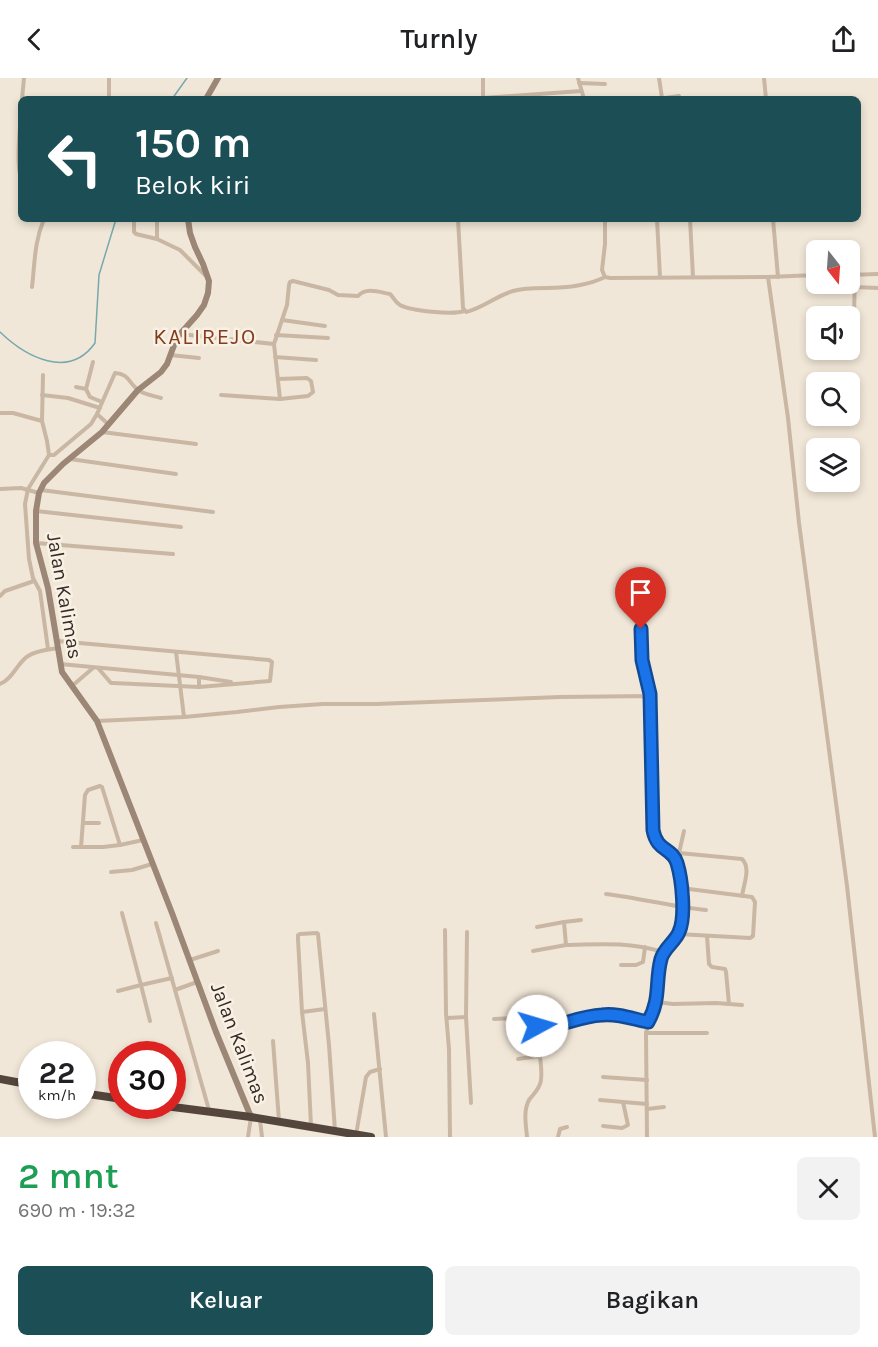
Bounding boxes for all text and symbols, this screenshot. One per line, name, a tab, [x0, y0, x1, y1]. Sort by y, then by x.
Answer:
icon: back	[18, 23, 51, 56]
text: Turnly	[400, 23, 478, 55]
icon: share	[827, 23, 860, 56]
text: 150 m	[135, 118, 251, 168]
icon: left	[36, 120, 114, 198]
text: Belok kiri	[135, 169, 251, 201]
north arrow	[806, 240, 860, 294]
map controls	[806, 240, 860, 492]
button: sound	[806, 306, 860, 360]
district label: KALIREJO	[153, 324, 257, 350]
button: search	[806, 372, 860, 426]
button: layers	[806, 438, 860, 492]
street label: Jalan Kalimas	[42, 531, 87, 661]
pin	[615, 567, 666, 629]
icon: arrive	[624, 576, 657, 609]
street label: Jalan Kalimas	[206, 980, 273, 1107]
position arrow	[505, 994, 569, 1058]
speed limit sign: 30	[108, 1041, 186, 1119]
text: 22	[39, 1055, 75, 1091]
text: km/h	[38, 1086, 76, 1104]
text: 2 mnt	[18, 1155, 119, 1197]
button: close	[797, 1157, 860, 1220]
text: 690 m · 19:32	[18, 1199, 136, 1222]
button: Keluar	[18, 1266, 433, 1335]
button: Bagikan	[445, 1266, 860, 1335]

